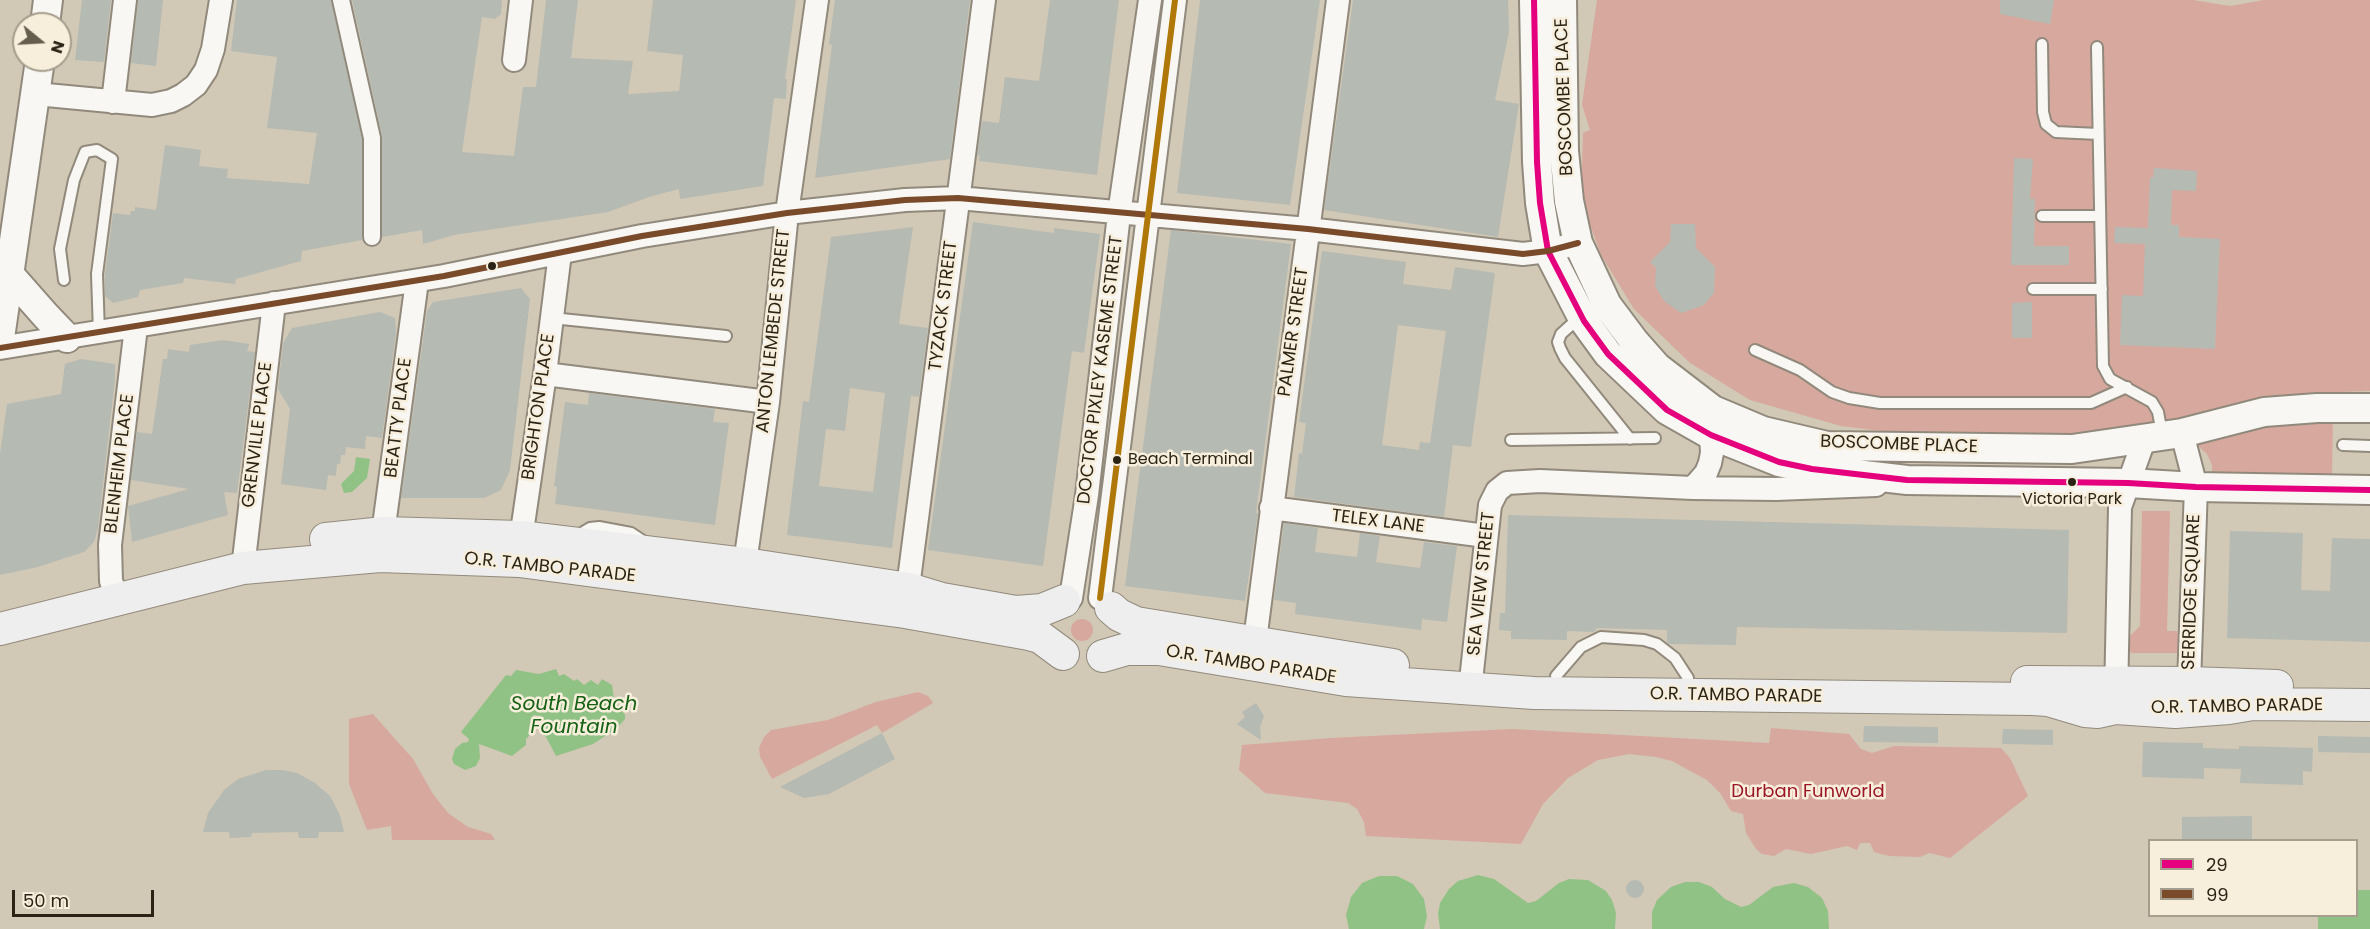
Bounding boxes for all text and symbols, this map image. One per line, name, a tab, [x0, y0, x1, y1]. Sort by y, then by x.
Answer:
north arrow	[12, 12, 72, 72]
street label: BOSCOMBE PLACE	[1551, 18, 1579, 176]
text: N	[45, 38, 70, 56]
street label: ANTON LEMBEDE STREET	[753, 228, 795, 434]
street label: DOCTOR PIXLEY KASEME STREET	[1074, 234, 1128, 506]
street label: TYZACK STREET	[925, 240, 963, 372]
unlabelled marker	[486, 260, 498, 272]
street label: PALMER STREET	[1274, 266, 1314, 398]
street label: BRIGHTON PLACE	[518, 332, 560, 482]
street label: BEATTY PLACE	[381, 357, 417, 479]
street label: GRENVILLE PLACE	[238, 361, 278, 509]
street label: BLENHEIM PLACE	[101, 393, 139, 535]
street label: BOSCOMBE PLACE	[1820, 431, 1978, 459]
place label: Beach Terminal	[1128, 450, 1253, 470]
marker: Beach Terminal	[1111, 454, 1123, 466]
marker: Victoria Park	[2066, 476, 2078, 488]
place label: Victoria Park	[2022, 490, 2122, 510]
street label: TELEX LANE	[1330, 506, 1426, 538]
street label: SEA VIEW STREET	[1464, 511, 1500, 657]
street label: SERRIDGE SQUARE	[2178, 514, 2206, 670]
street label: O.R. TAMBO PARADE	[463, 548, 637, 588]
street label: O.R. TAMBO PARADE	[1164, 641, 1338, 689]
street label: O.R. TAMBO PARADE	[1650, 684, 1822, 708]
water label: South Beach Fountain	[511, 693, 637, 740]
street label: O.R. TAMBO PARADE	[2151, 695, 2323, 719]
park label: Durban Funworld	[1731, 781, 1885, 803]
legend	[2148, 839, 2358, 917]
text: 29	[2206, 852, 2228, 877]
scale bar	[15, 878, 158, 916]
text: 99	[2206, 882, 2229, 907]
text: 50 m	[23, 888, 69, 913]

